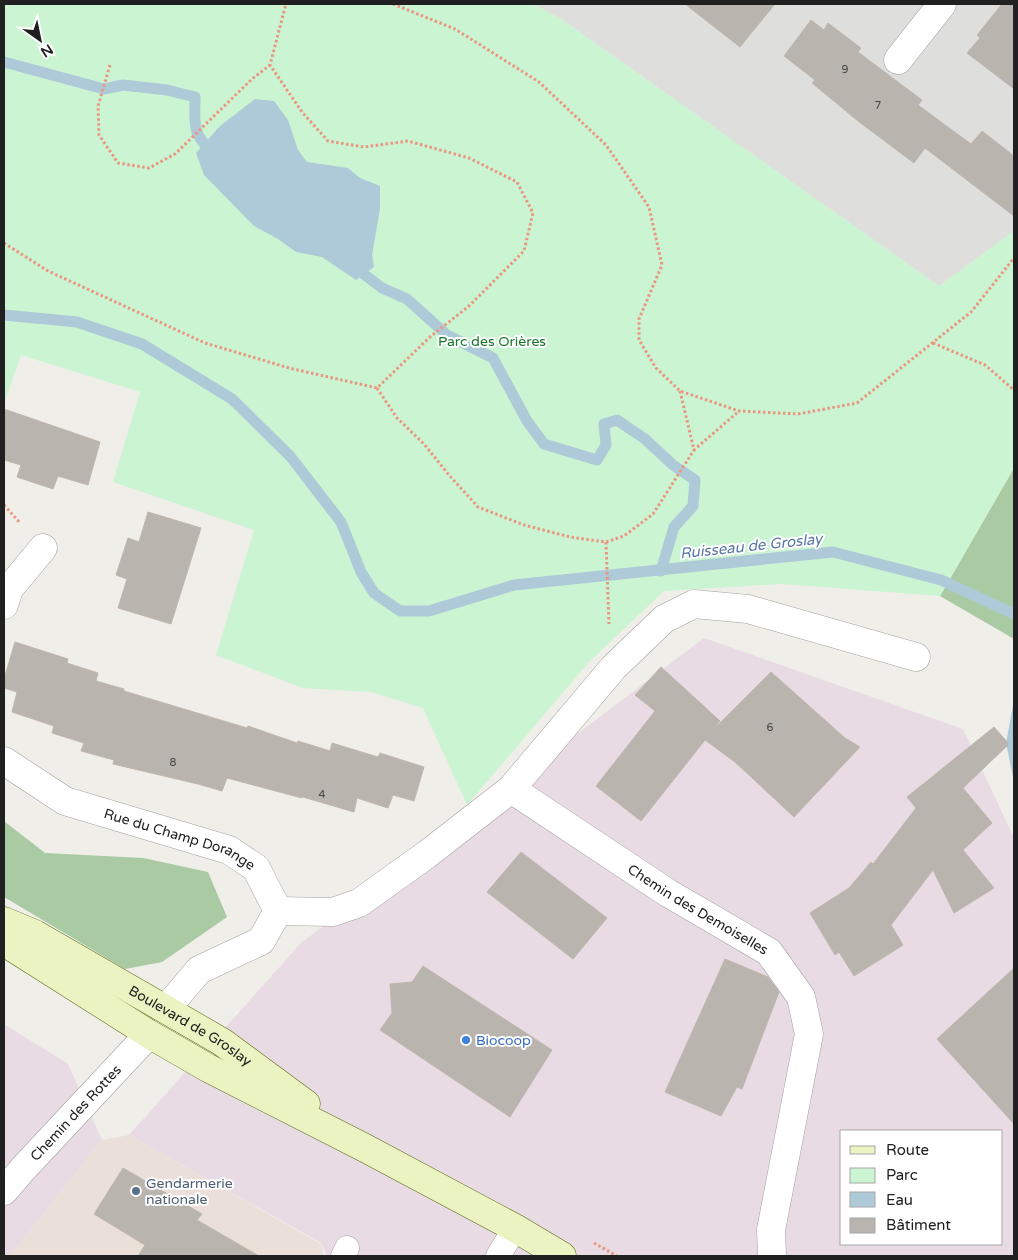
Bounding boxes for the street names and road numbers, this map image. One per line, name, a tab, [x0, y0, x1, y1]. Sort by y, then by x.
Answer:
street label: Rue du Champ Dorange	[102, 805, 258, 874]
street label: Chemin des Demoiselles	[624, 861, 771, 959]
street label: Boulevard de Groslay	[126, 982, 255, 1070]
street label: Chemin des Rottes	[27, 1061, 125, 1165]

